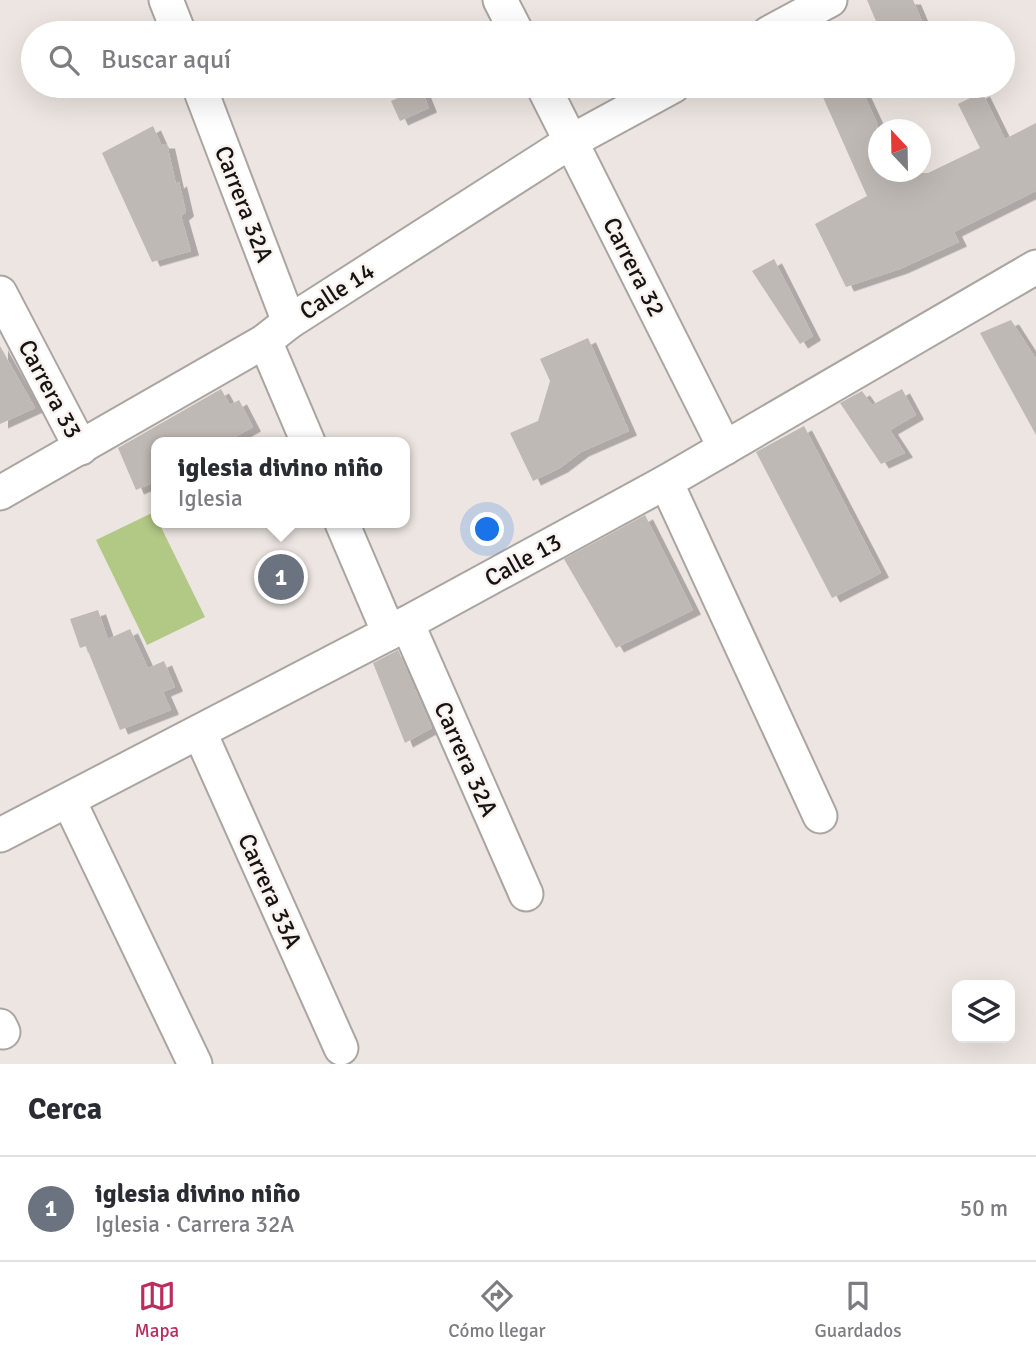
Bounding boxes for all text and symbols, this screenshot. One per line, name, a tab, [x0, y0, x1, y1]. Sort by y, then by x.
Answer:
search box	[21, 21, 1015, 98]
icon: search	[45, 41, 83, 79]
text: Buscar aquí	[101, 44, 231, 76]
north arrow	[868, 119, 931, 182]
street label: Carrera 32A	[208, 141, 280, 267]
street label: Carrera 32	[596, 212, 672, 322]
street label: Calle 14	[294, 256, 380, 326]
street label: Carrera 33	[11, 334, 89, 444]
popup	[151, 437, 410, 528]
text: iglesia divino niño	[178, 452, 383, 484]
text: Iglesia	[178, 484, 243, 513]
your location	[470, 512, 504, 546]
street label: Calle 13	[479, 527, 567, 593]
pin: 1	[258, 551, 304, 603]
street label: Carrera 32A	[427, 697, 505, 821]
street label: Carrera 33A	[231, 829, 309, 953]
map controls	[952, 980, 1015, 1043]
button: layers	[952, 980, 1015, 1043]
text: Cerca	[28, 1091, 102, 1128]
text: iglesia divino niño	[95, 1178, 300, 1210]
text: 1	[45, 1194, 57, 1223]
text: 50 m	[960, 1194, 1008, 1223]
text: Iglesia · Carrera 32A	[95, 1210, 294, 1239]
tab: Mapa	[135, 1277, 179, 1343]
tab: Cómo llegar	[448, 1277, 546, 1343]
tab: Guardados	[815, 1277, 901, 1343]

